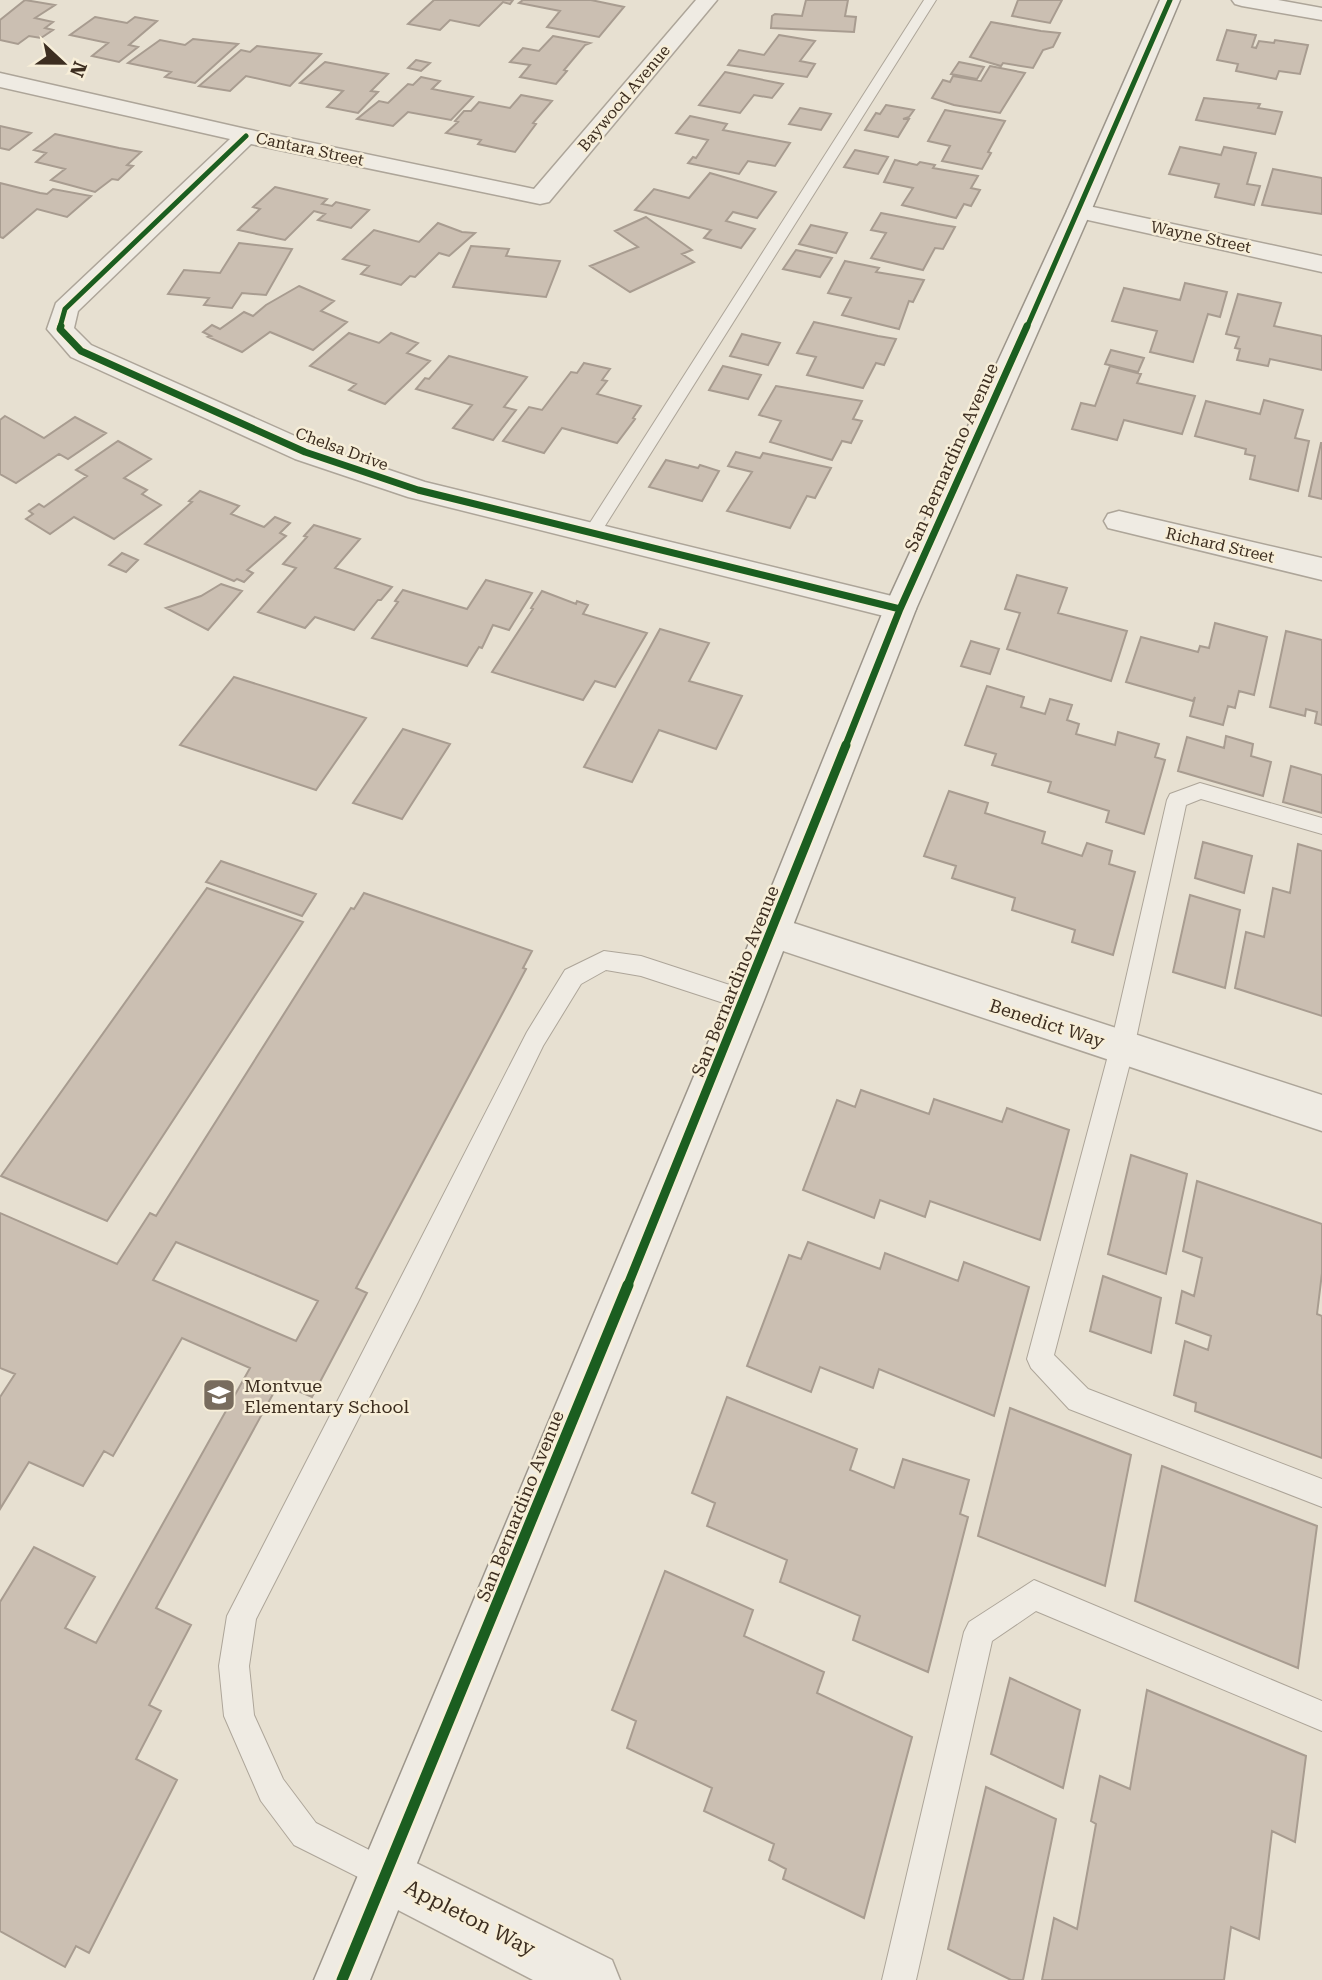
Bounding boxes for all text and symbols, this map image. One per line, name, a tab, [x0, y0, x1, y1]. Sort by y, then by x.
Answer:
north arrow	[28, 28, 98, 98]
street label: Baywood Avenue	[574, 41, 674, 155]
text: N	[65, 58, 92, 81]
street label: Cantara Street	[254, 128, 366, 170]
street label: Wayne Street	[1149, 217, 1253, 257]
street label: San Bernardino Avenue	[900, 359, 1002, 555]
street label: Chelsa Drive	[293, 423, 391, 475]
street label: Richard Street	[1164, 523, 1276, 567]
street label: San Bernardino Avenue	[687, 882, 783, 1080]
street label: Benedict Way	[987, 995, 1107, 1052]
place label: Montvue Elementary School	[244, 1375, 409, 1417]
school or university icon: Montvue Elementary School	[200, 1376, 238, 1414]
street label: San Bernardino Avenue	[472, 1407, 568, 1605]
street label: Appleton Way	[401, 1875, 540, 1961]

